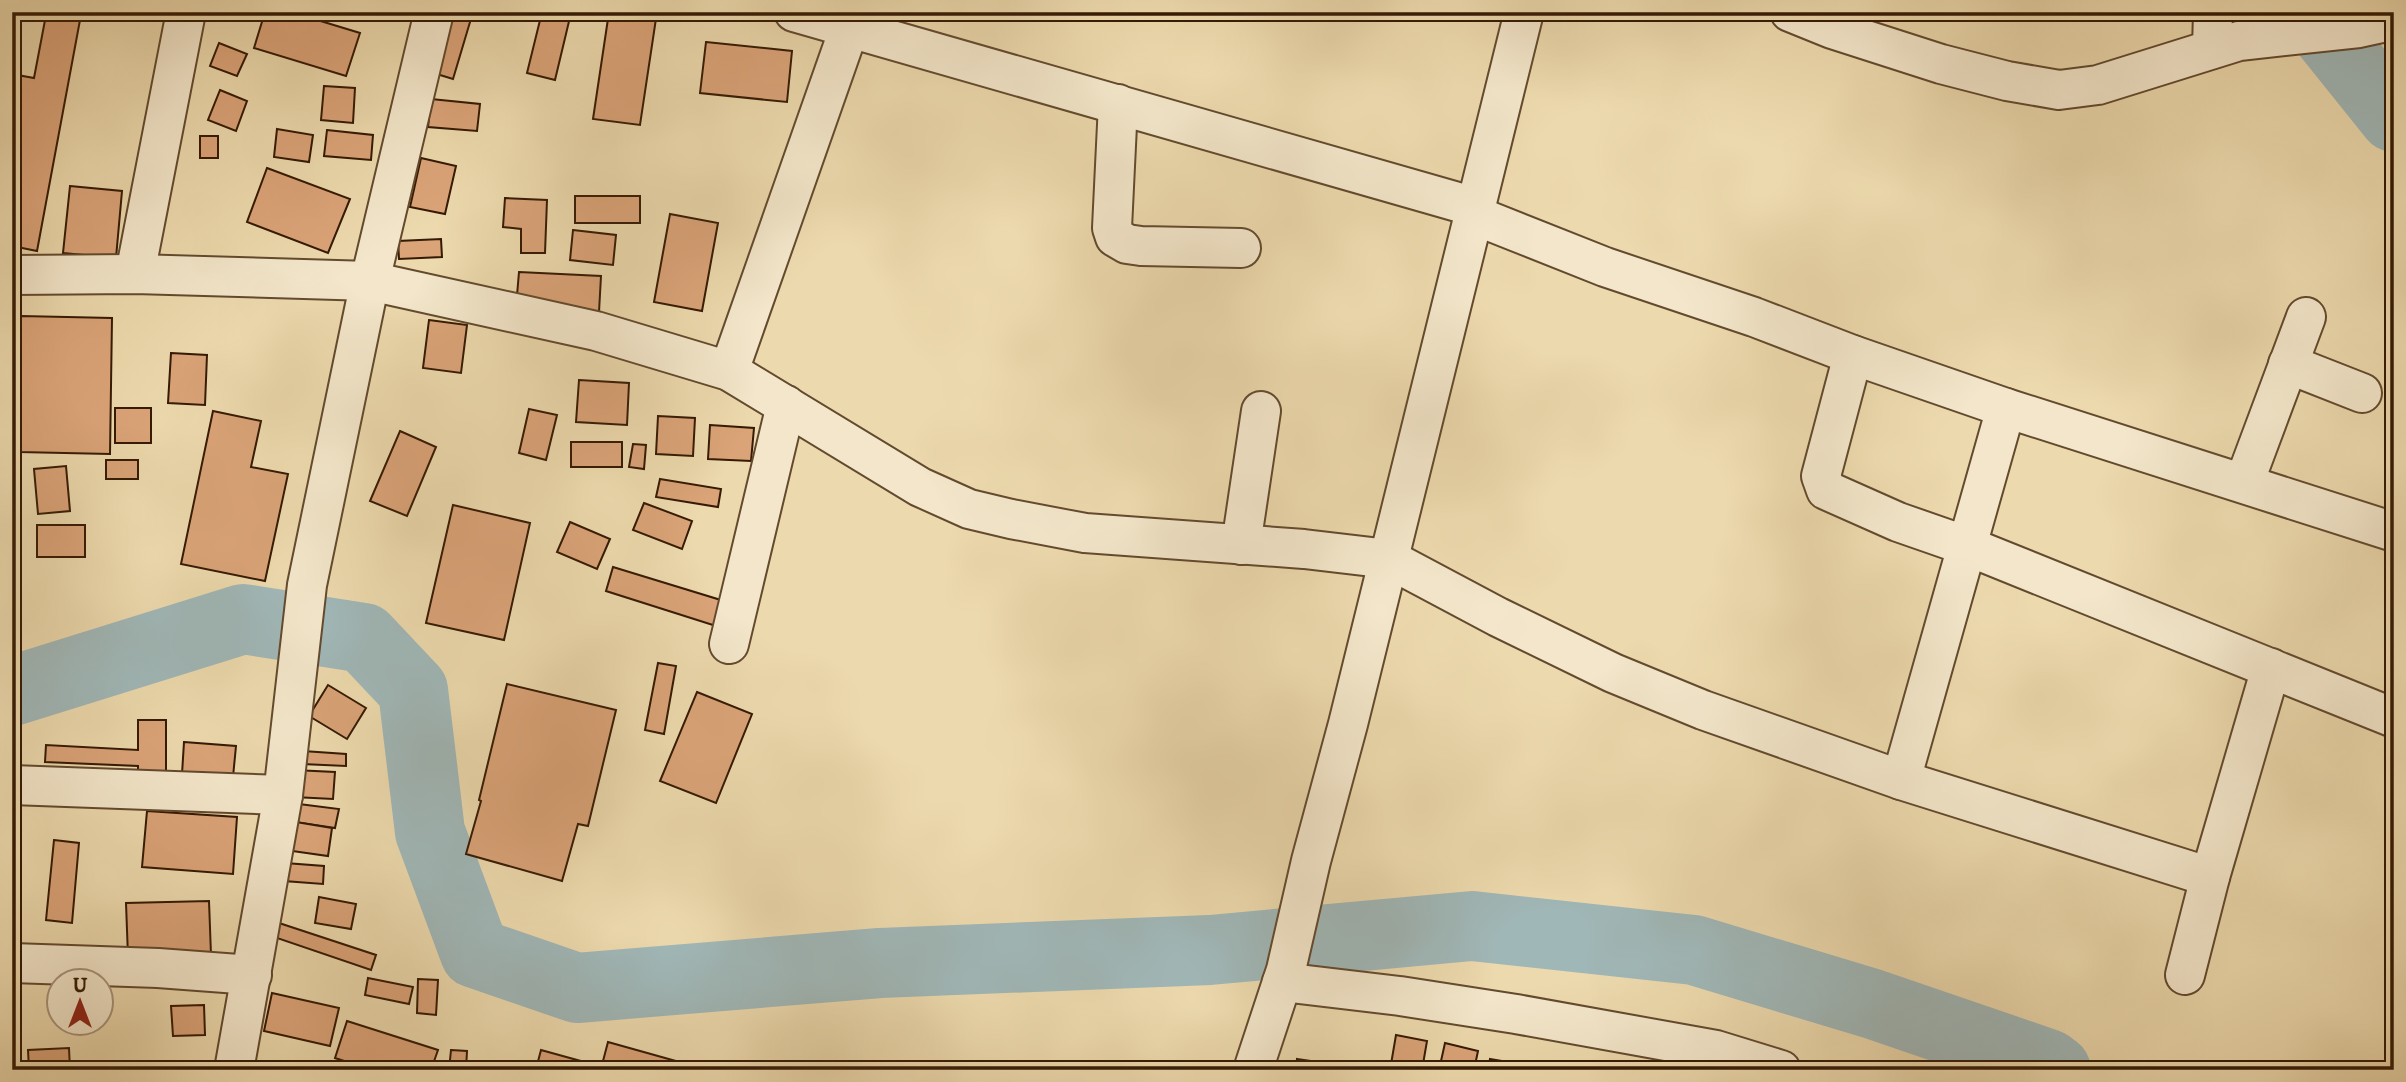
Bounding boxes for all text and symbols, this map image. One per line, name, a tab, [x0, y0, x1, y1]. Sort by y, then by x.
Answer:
north arrow	[46, 967, 116, 1036]
text: U	[73, 975, 88, 998]

